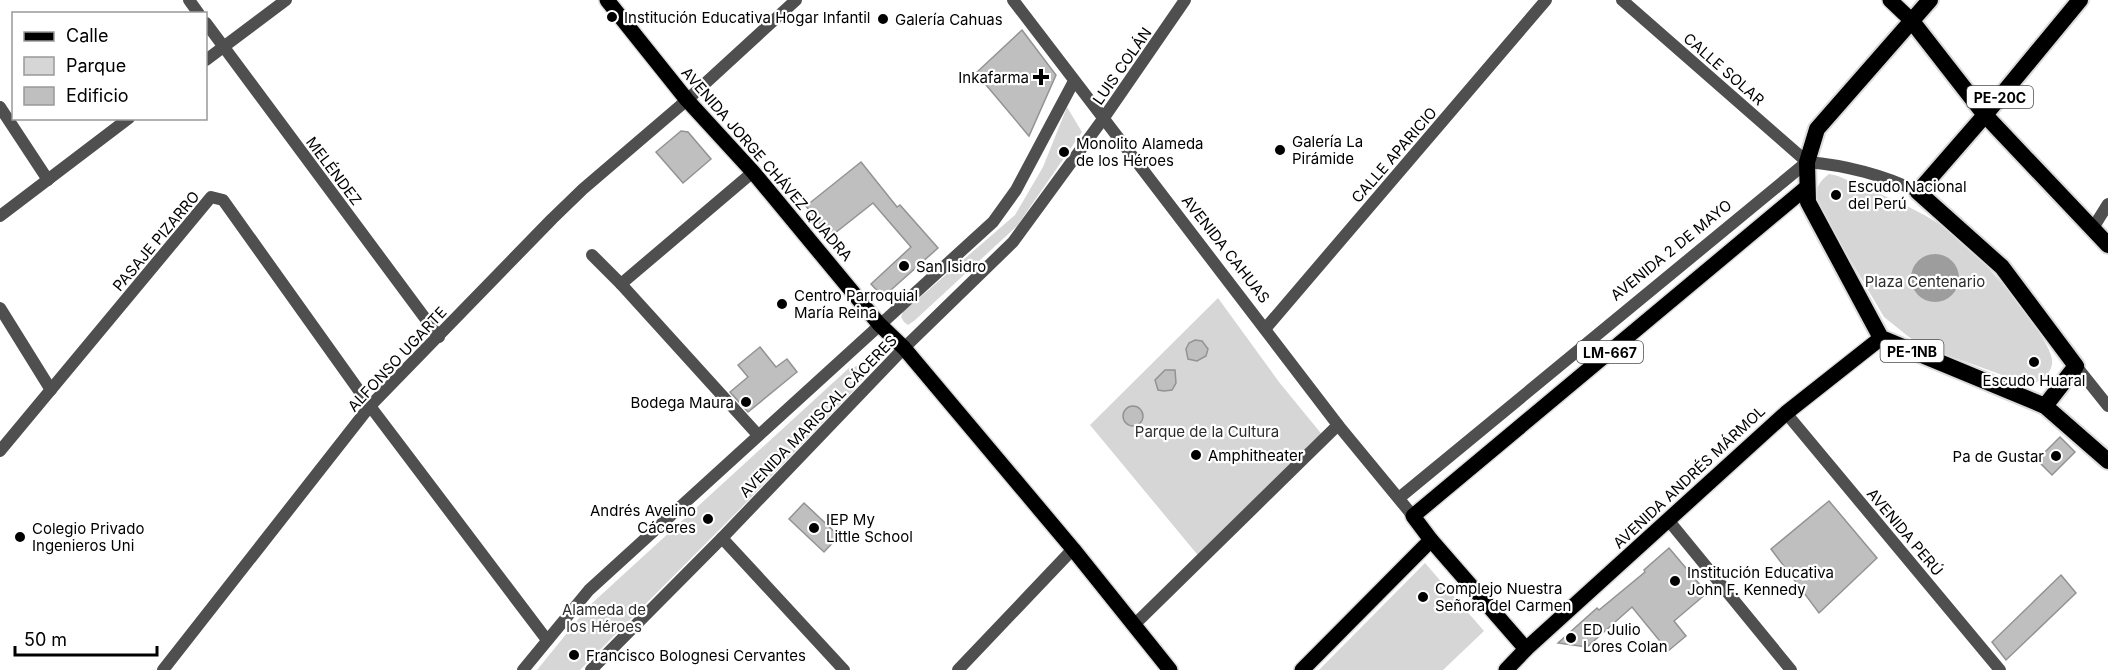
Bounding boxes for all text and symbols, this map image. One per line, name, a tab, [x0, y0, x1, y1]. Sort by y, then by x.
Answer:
place label: Institución Educativa Hogar Infantil	[624, 8, 870, 27]
marker: Institución Educativa Hogar Infantil	[605, 10, 619, 24]
place label: Galería Cahuas	[895, 10, 1003, 29]
legend	[12, 12, 207, 120]
marker: Galería Cahuas	[876, 12, 890, 26]
street label: LUIS COLÁN	[1088, 24, 1156, 108]
text: Calle	[66, 25, 108, 46]
street label: CALLE SOLAR	[1680, 29, 1769, 109]
text: Parque	[66, 55, 126, 76]
street label: AVENIDA JORGE CHÁVEZ QUADRA	[677, 63, 857, 265]
place label: Inkafarma	[958, 68, 1029, 87]
marker: Inkafarma	[1034, 70, 1048, 84]
text: Edificio	[66, 85, 129, 106]
road number: PE-20C	[1967, 86, 2033, 108]
street label: CALLE APARICIO	[1347, 103, 1441, 207]
place label: Galería La Pirámide	[1292, 132, 1363, 168]
street label: MELÉNDEZ	[302, 133, 366, 209]
place label: Monolito Alameda de los Héroes	[1076, 134, 1204, 170]
marker: Galería La Pirámide	[1273, 143, 1287, 157]
marker: Monolito Alameda de los Héroes	[1057, 145, 1071, 159]
place label: Escudo Nacional del Perú	[1848, 177, 1967, 213]
street label: PASAJE PIZARRO	[109, 187, 203, 295]
marker: Escudo Nacional del Perú	[1829, 188, 1843, 202]
street label: AVENIDA CAHUAS	[1178, 191, 1274, 307]
street label: AVENIDA 2 DE MAYO	[1607, 195, 1735, 305]
place label: San Isidro	[916, 257, 986, 276]
marker: San Isidro	[897, 259, 911, 273]
park label: Plaza Centenario	[1865, 272, 1985, 291]
place label: Centro Parroquial María Reina	[794, 286, 918, 322]
marker: Centro Parroquial María Reina	[775, 297, 789, 311]
street label: ALFONSO UGARTE	[344, 303, 450, 415]
street label: AVENIDA MARISCAL CÁCERES	[735, 331, 901, 501]
road number: PE-1NB	[1880, 340, 1944, 362]
road number: LM-667	[1577, 341, 1643, 363]
marker: Escudo Huaral	[2027, 355, 2041, 369]
place label: Escudo Huaral	[1983, 371, 2085, 390]
place label: Bodega Maura	[631, 393, 734, 412]
marker: Bodega Maura	[739, 395, 753, 409]
street label: AVENIDA ANDRÉS MÁRMOL	[1609, 402, 1769, 552]
park label: Parque de la Cultura	[1135, 422, 1279, 441]
place label: Amphitheater	[1208, 446, 1304, 465]
place label: Pa de Gustar	[1953, 447, 2044, 466]
marker: Amphitheater	[1189, 448, 1203, 462]
marker: Pa de Gustar	[2049, 449, 2063, 463]
street label: AVENIDA PERÚ	[1863, 484, 1947, 580]
place label: Andrés Avelino Cáceres	[590, 501, 696, 537]
place label: IEP My Little School	[826, 510, 913, 546]
marker: Andrés Avelino Cáceres	[701, 512, 715, 526]
place label: Colegio Privado Ingenieros Uni	[32, 519, 144, 555]
marker: IEP My Little School	[807, 521, 821, 535]
marker: Colegio Privado Ingenieros Uni	[13, 530, 27, 544]
place label: Institución Educativa John F. Kennedy	[1687, 563, 1834, 599]
marker: Institución Educativa John F. Kennedy	[1668, 574, 1682, 588]
place label: Complejo Nuestra Señora del Carmen	[1435, 579, 1571, 615]
marker: Complejo Nuestra Señora del Carmen	[1416, 590, 1430, 604]
park label: Alameda de los Héroes	[562, 600, 646, 636]
scale bar	[15, 619, 158, 657]
place label: ED Julio Lores Colan	[1583, 620, 1668, 656]
text: 50 m	[24, 629, 67, 650]
marker: ED Julio Lores Colan	[1564, 631, 1578, 645]
place label: Francisco Bolognesi Cervantes	[586, 646, 806, 665]
marker: Francisco Bolognesi Cervantes	[567, 648, 581, 662]

